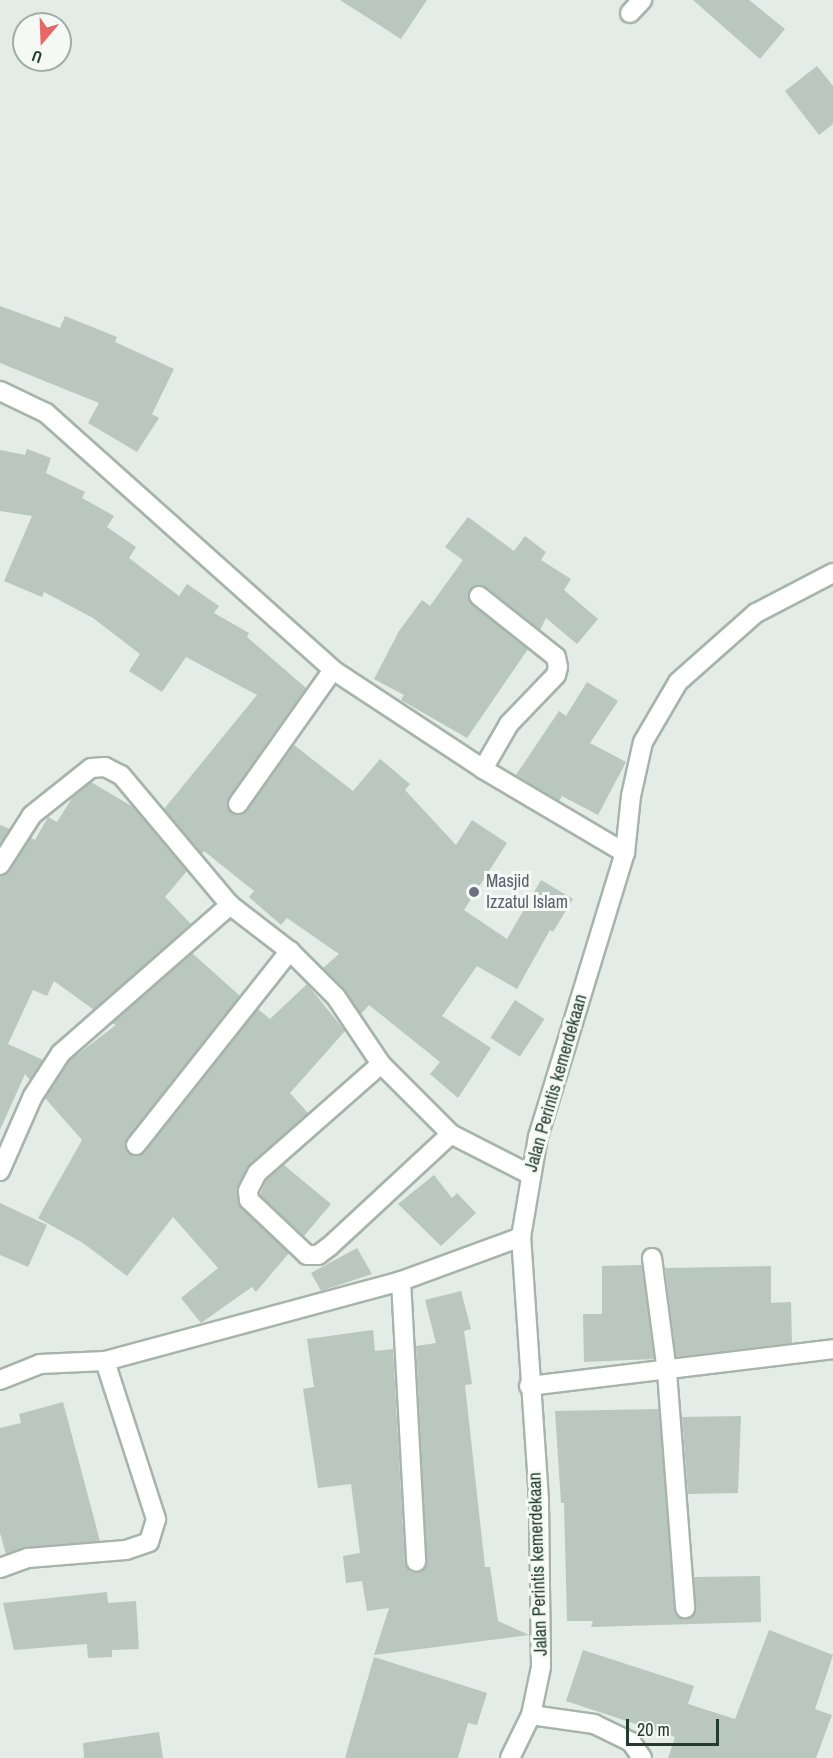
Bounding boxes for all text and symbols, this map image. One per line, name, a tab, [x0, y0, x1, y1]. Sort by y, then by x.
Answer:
north arrow	[12, 12, 72, 72]
text: U	[29, 45, 45, 69]
place label: Masjid Izzatul Islam	[486, 871, 568, 914]
marker: Masjid Izzatul Islam	[467, 885, 481, 899]
street label: Jalan Perintis kemerdekaan	[520, 992, 592, 1174]
street label: Jalan Perintis kemerdekaan	[524, 1472, 552, 1656]
scale bar	[629, 1707, 722, 1745]
text: 20 m	[637, 1717, 670, 1742]

